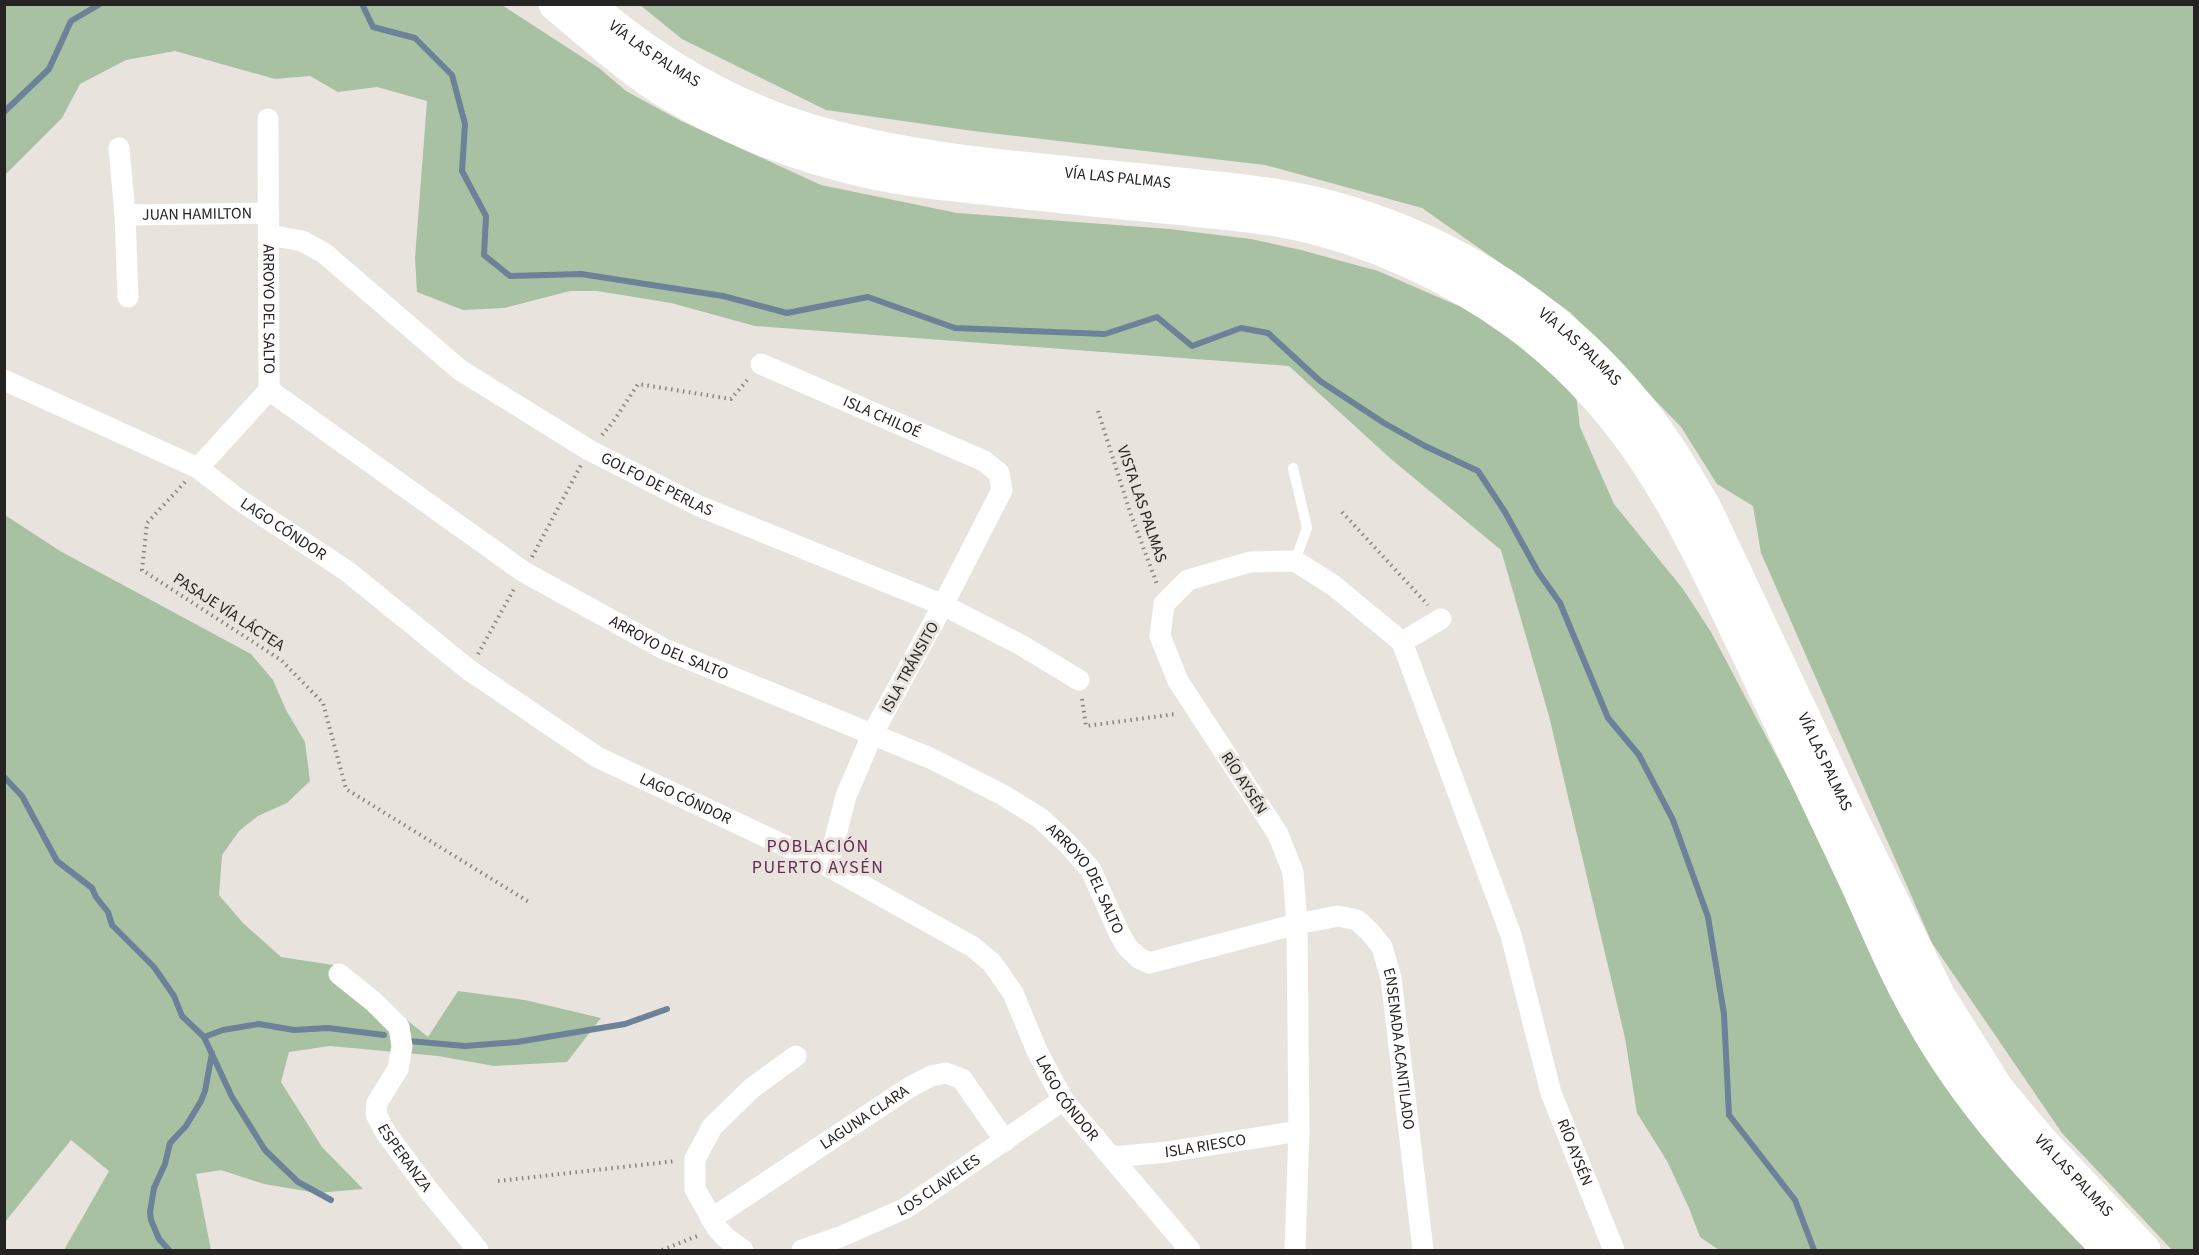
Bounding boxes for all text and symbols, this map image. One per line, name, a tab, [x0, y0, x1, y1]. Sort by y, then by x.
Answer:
street label: VÍA LAS PALMAS	[604, 15, 704, 92]
street label: VÍA LAS PALMAS	[1064, 162, 1172, 194]
street label: JUAN HAMILTON	[142, 202, 252, 226]
street label: ARROYO DEL SALTO	[257, 244, 280, 374]
street label: VÍA LAS PALMAS	[1534, 302, 1627, 391]
street label: ISLA CHILOÉ	[840, 390, 924, 443]
street label: VISTA LAS PALMAS	[1112, 443, 1172, 565]
street label: GOLFO DE PERLAS	[597, 447, 716, 522]
street label: LAGO CÓNDOR	[236, 492, 331, 566]
street label: PASAJE VÍA LÁCTEA	[169, 568, 289, 656]
street label: ARROYO DEL SALTO	[605, 610, 732, 685]
street label: ISLA TRÁNSITO	[876, 618, 944, 716]
street label: VÍA LAS PALMAS	[1792, 709, 1857, 815]
street label: RÍO AYSÉN	[1216, 748, 1272, 818]
street label: LAGO CÓNDOR	[636, 768, 735, 830]
street label: ARROYO DEL SALTO	[1041, 818, 1129, 937]
district label: POBLACIÓN PUERTO AYSÉN	[752, 834, 884, 880]
street label: ENSENADA ACANTILADO	[1378, 965, 1420, 1131]
street label: LAGO CÓNDOR	[1030, 1052, 1104, 1145]
street label: LAGUNA CLARA	[816, 1080, 913, 1155]
street label: RÍO AYSÉN	[1551, 1116, 1598, 1189]
street label: ESPERANZA	[372, 1120, 437, 1197]
street label: ISLA RIESCO	[1164, 1129, 1248, 1163]
street label: VÍA LAS PALMAS	[2029, 1130, 2118, 1222]
street label: LOS CLAVELES	[894, 1149, 985, 1222]

